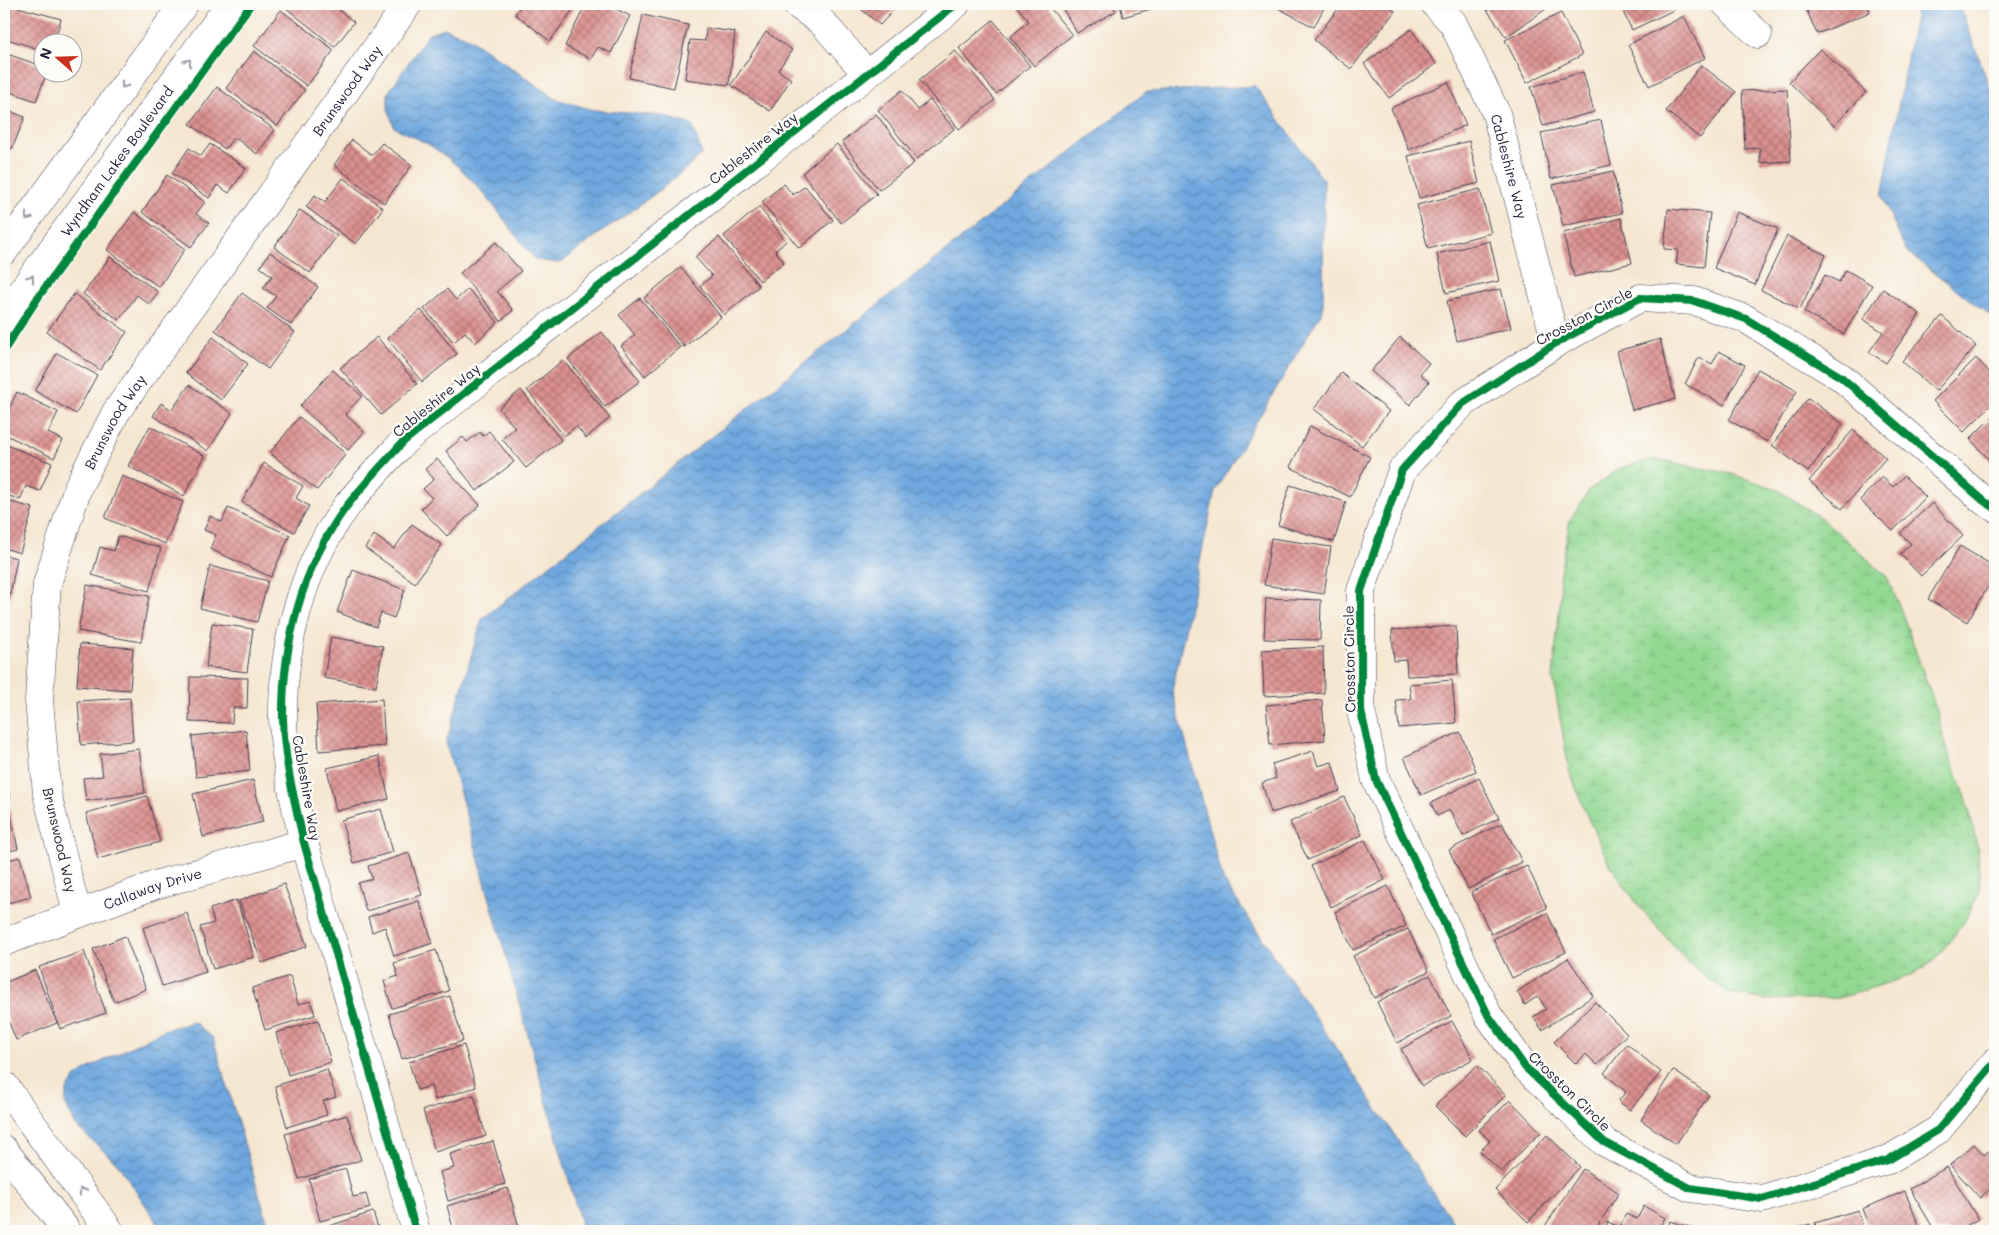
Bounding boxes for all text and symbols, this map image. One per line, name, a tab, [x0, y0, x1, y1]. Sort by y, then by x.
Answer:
north arrow	[32, 32, 82, 82]
street label: Brunswood Way	[307, 41, 385, 139]
text: N	[35, 45, 56, 62]
one-way arrow	[182, 58, 191, 68]
one-way arrow	[121, 79, 130, 89]
street label: Wyndham Lakes Boulevard	[55, 82, 177, 240]
street label: Cableshire Way	[705, 107, 801, 189]
street label: Cableshire Way	[1487, 112, 1533, 221]
one-way arrow	[26, 211, 34, 220]
one-way arrow	[25, 274, 34, 284]
street label: Crosston Circle	[1532, 282, 1636, 350]
street label: Cableshire Way	[388, 359, 484, 441]
street label: Brunswood Way	[79, 370, 150, 472]
street label: Crosston Circle	[1339, 605, 1359, 713]
street label: Cableshire Way	[288, 734, 326, 842]
street label: Brunswood Way	[39, 786, 81, 894]
street label: Callaway Drive	[100, 863, 204, 913]
street label: Crosston Circle	[1525, 1047, 1615, 1135]
one-way arrow	[80, 1188, 88, 1197]

